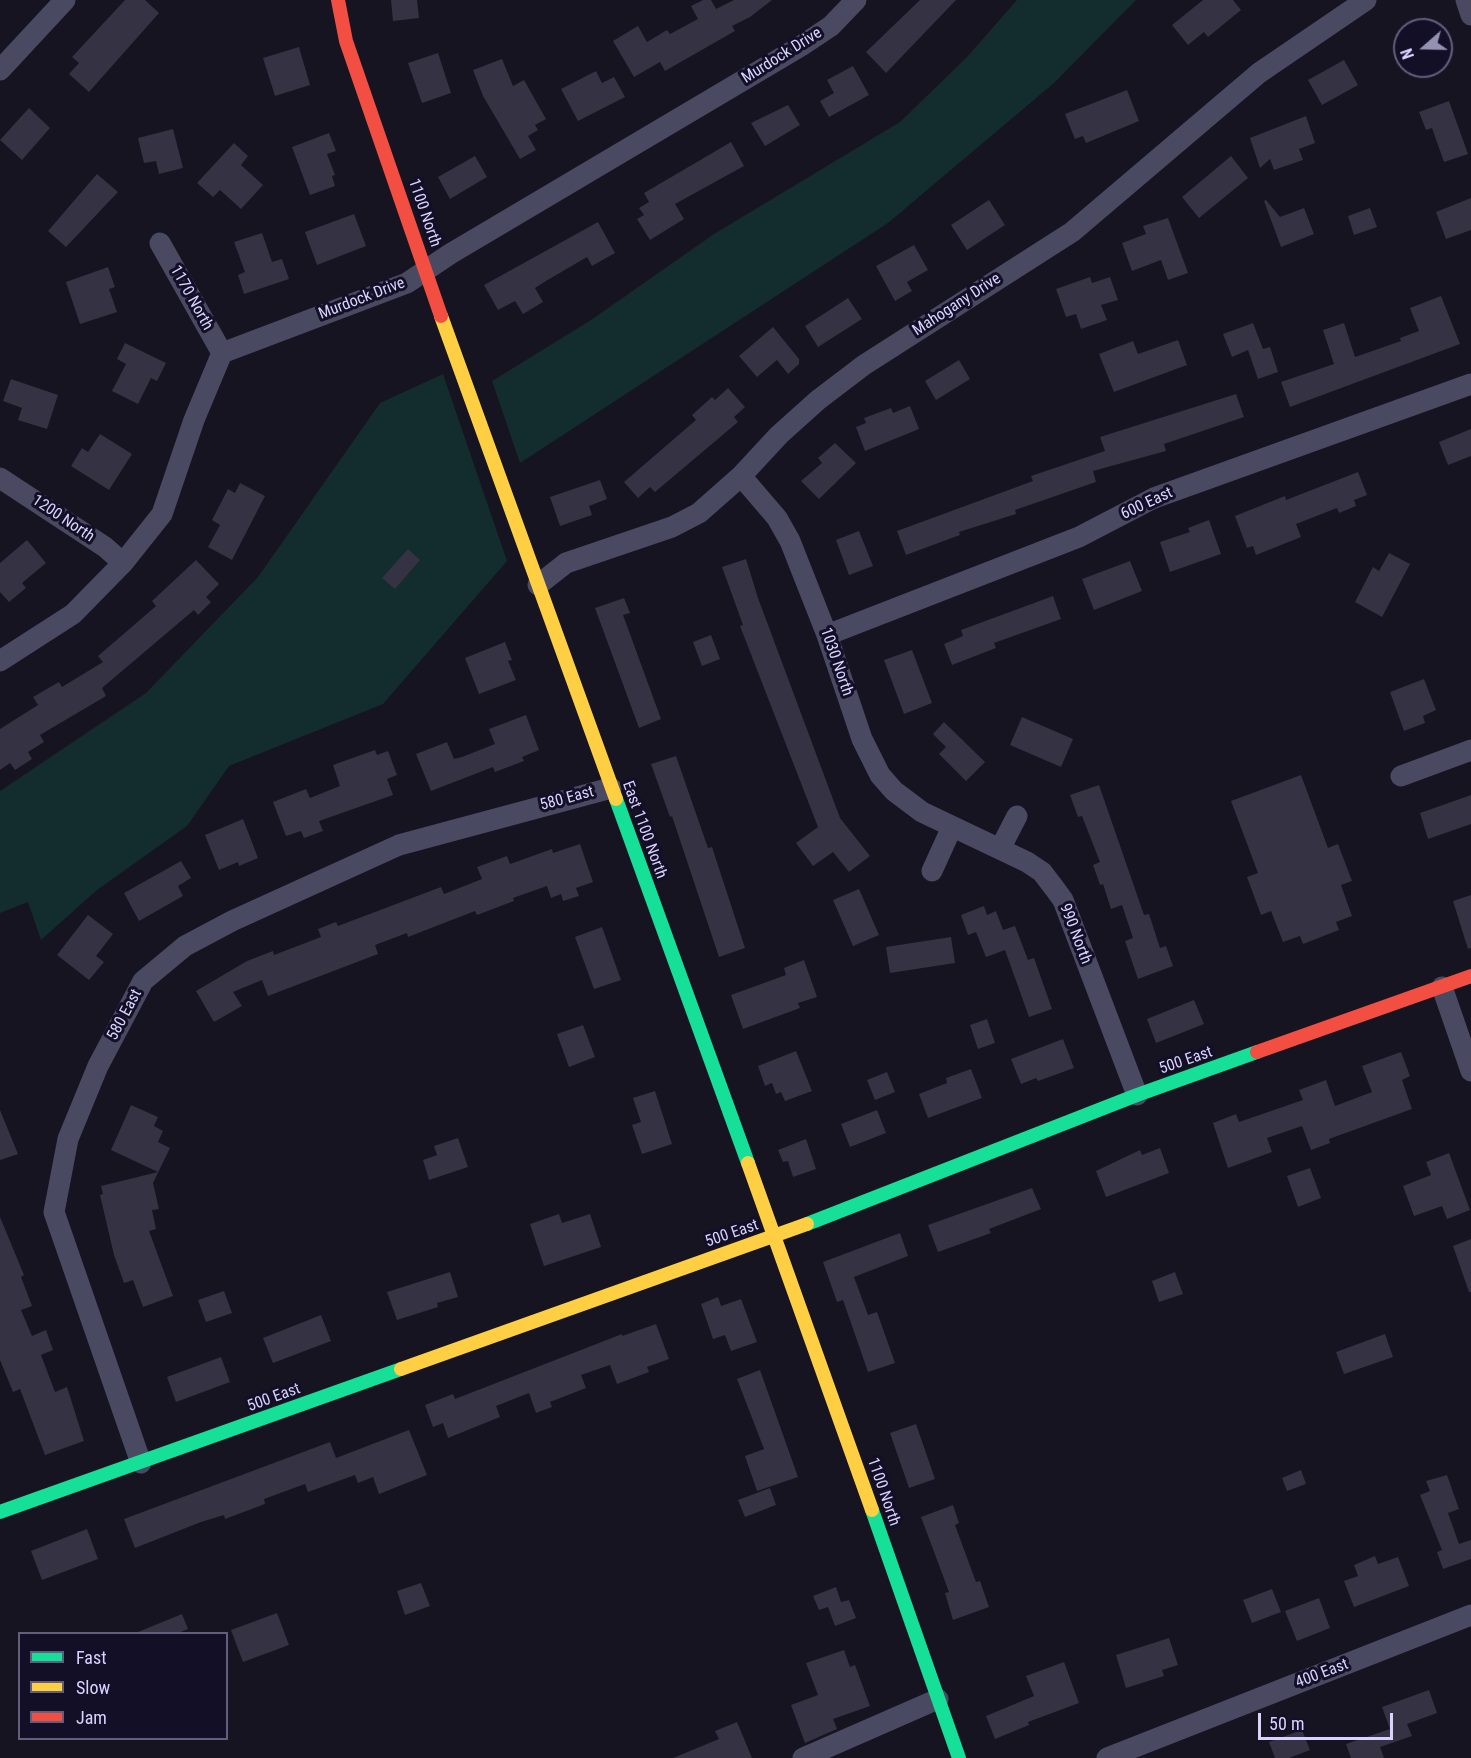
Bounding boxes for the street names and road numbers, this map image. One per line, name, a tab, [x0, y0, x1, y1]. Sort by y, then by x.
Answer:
street label: Murdock Drive	[738, 24, 826, 88]
street label: 1100 North	[403, 176, 445, 250]
street label: 1170 North	[165, 262, 217, 334]
street label: Mahogany Drive	[909, 269, 1005, 341]
street label: Murdock Drive	[316, 274, 408, 324]
street label: 600 East	[1118, 484, 1176, 524]
street label: 1200 North	[28, 491, 98, 547]
street label: 1030 North	[815, 625, 857, 699]
street label: East 1100 North	[617, 779, 671, 881]
street label: 580 East	[538, 783, 596, 815]
street label: 990 North	[1055, 901, 1095, 967]
street label: 580 East	[104, 986, 146, 1044]
street label: 500 East	[1157, 1043, 1215, 1079]
street label: 500 East	[703, 1216, 761, 1252]
street label: 500 East	[245, 1380, 303, 1416]
street label: 1100 North	[862, 1455, 904, 1529]
street label: 400 East	[1293, 1655, 1351, 1693]

